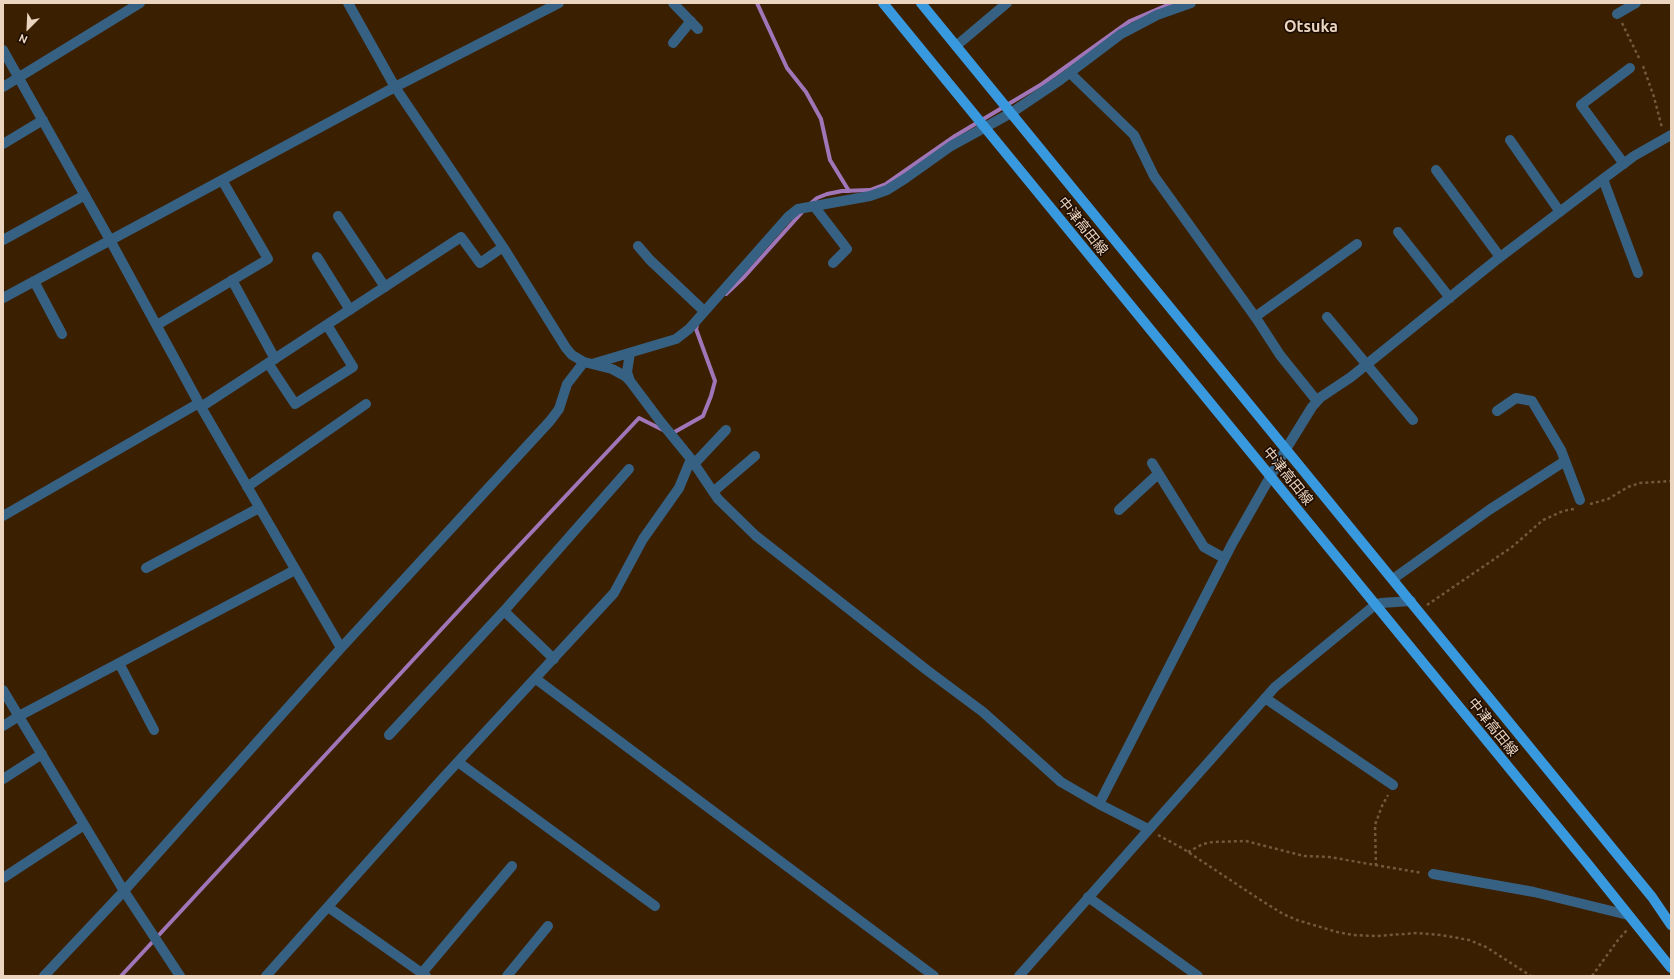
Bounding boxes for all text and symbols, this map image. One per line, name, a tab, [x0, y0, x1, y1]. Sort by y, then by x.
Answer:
north arrow	[8, 8, 48, 48]
district label: Otsuka	[1284, 17, 1338, 37]
text: N	[17, 32, 29, 46]
street label: 中津高田線	[1054, 194, 1112, 258]
street label: 中津高田線	[1259, 444, 1317, 508]
street label: 中津高田線	[1464, 695, 1522, 759]

